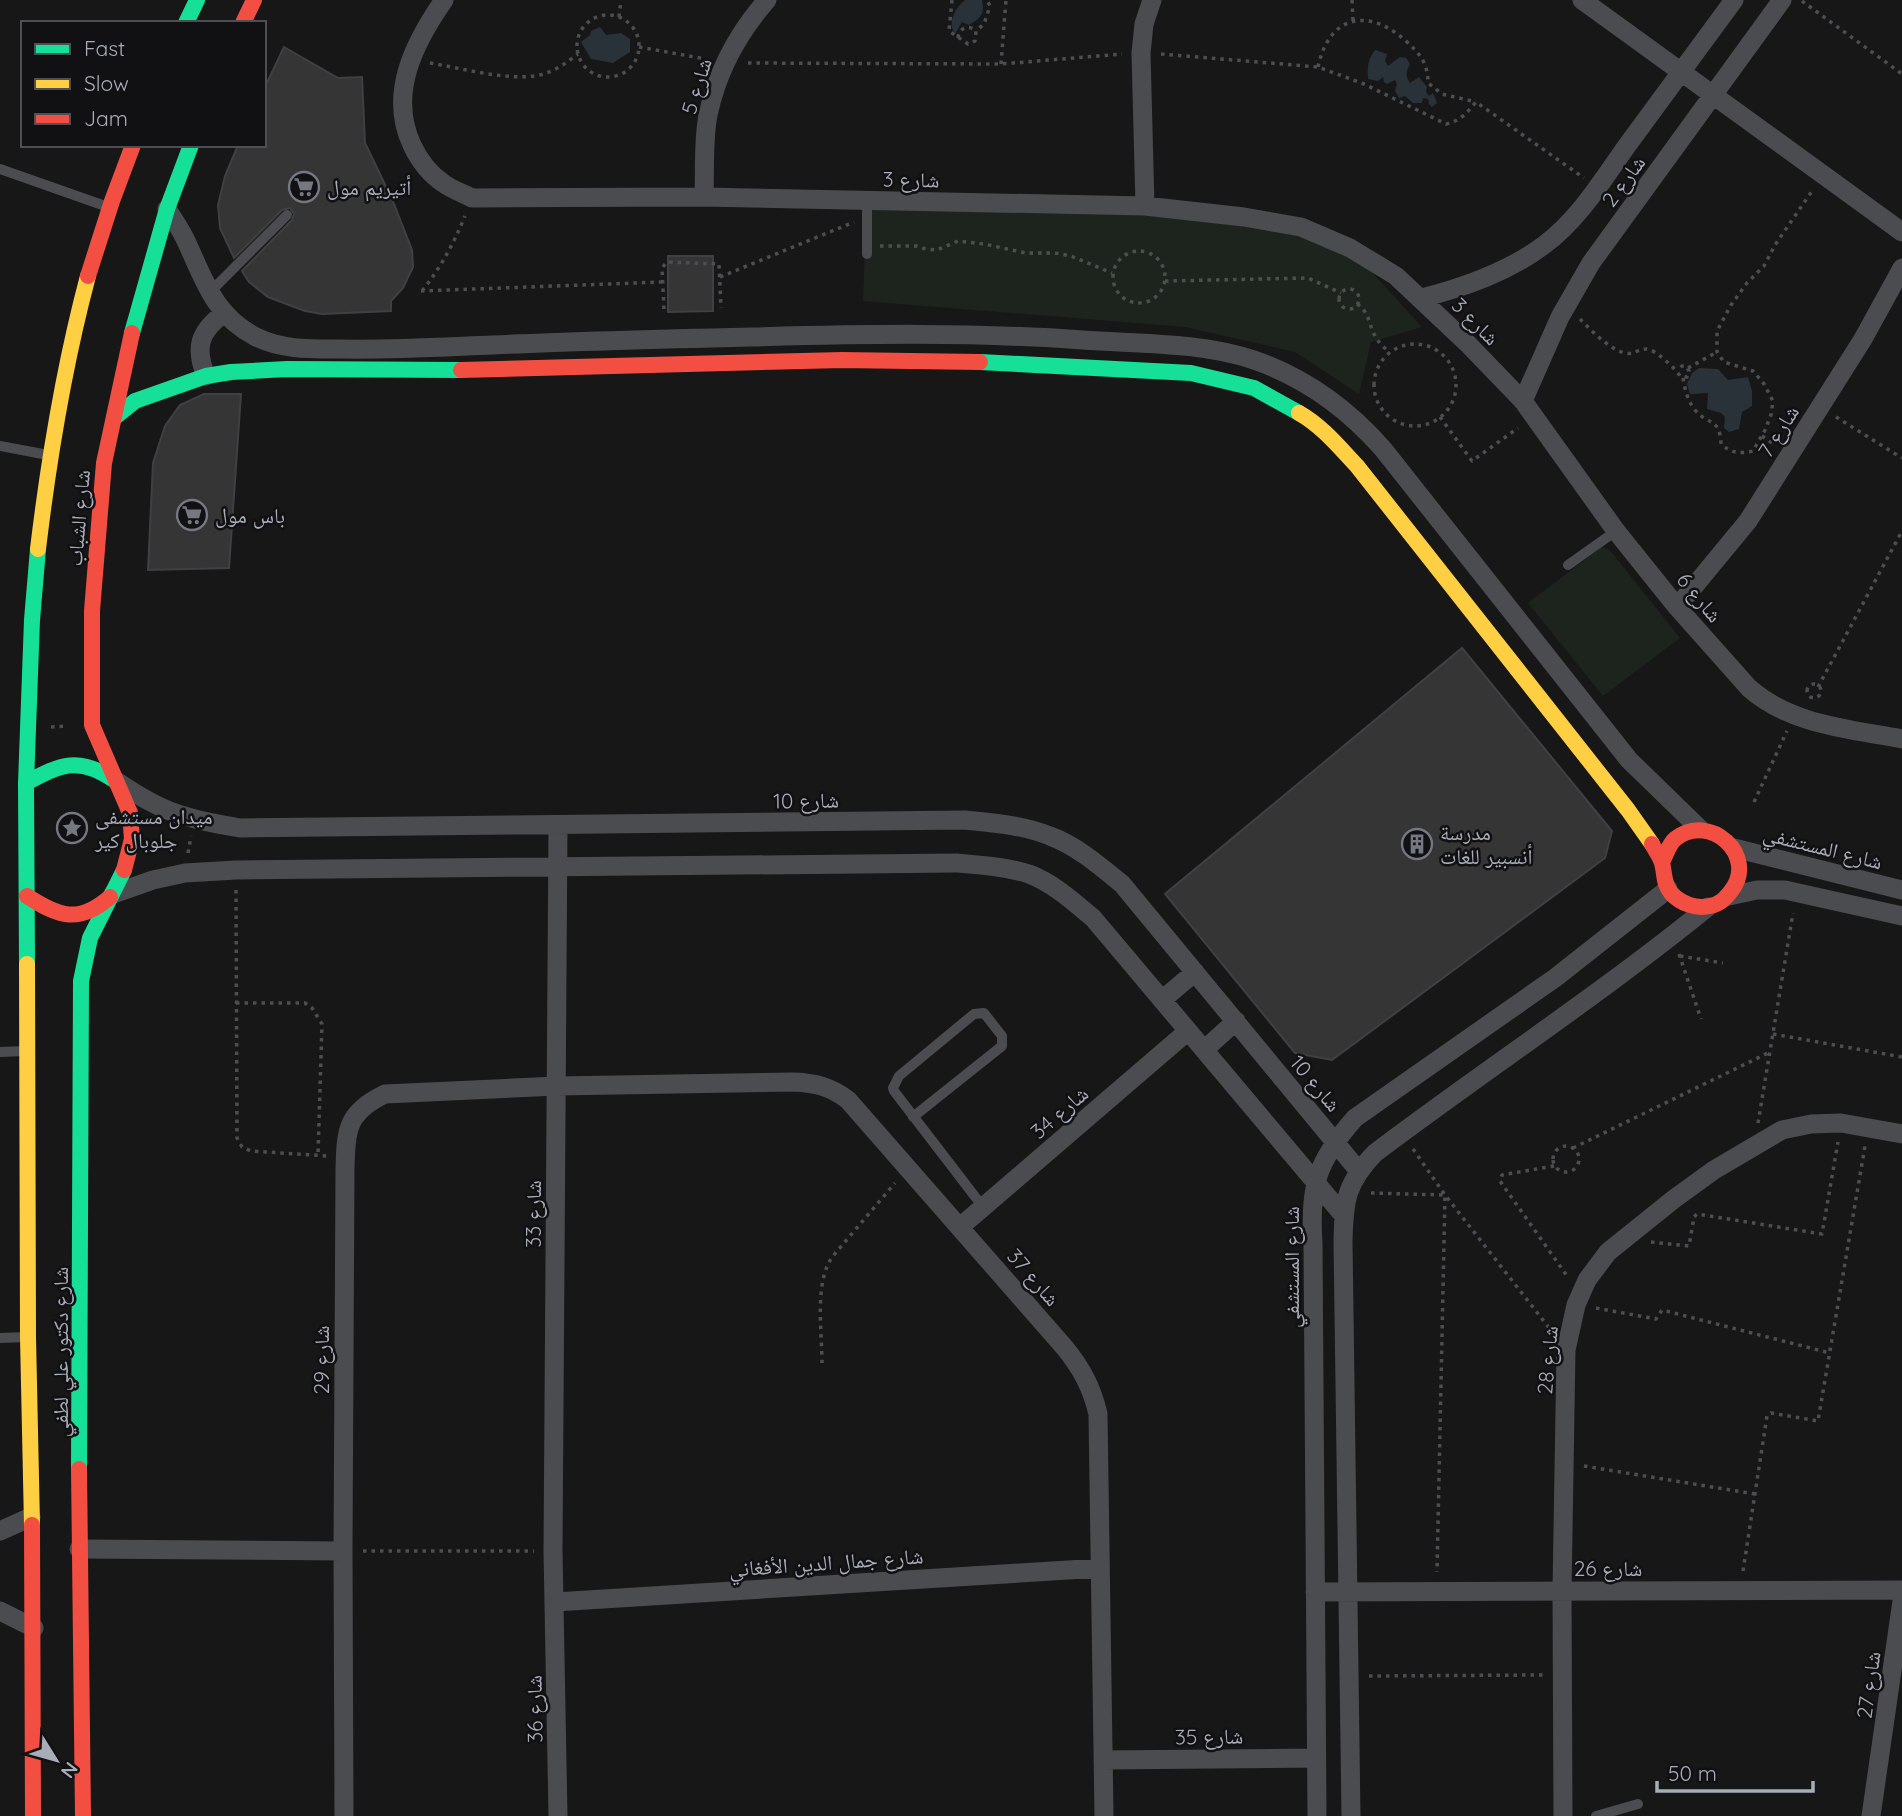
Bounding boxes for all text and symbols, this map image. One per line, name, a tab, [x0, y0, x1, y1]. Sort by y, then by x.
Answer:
legend	[21, 21, 266, 147]
text: Fast	[84, 35, 125, 61]
street label: شارع 5	[675, 55, 718, 117]
text: Slow	[84, 70, 129, 96]
text: Jam	[84, 105, 128, 131]
street label: شارع 2	[1596, 150, 1651, 212]
street label: شارع 3	[882, 166, 940, 193]
supermarket icon: أتيريم مول	[287, 170, 321, 204]
place label: أتيريم مول	[327, 174, 411, 202]
street label: شارع 3	[1446, 292, 1505, 351]
street label: شارع 7	[1752, 400, 1805, 462]
street label: شارع الشباب	[61, 469, 96, 567]
supermarket icon: باس مول	[175, 498, 209, 532]
place label: باس مول	[215, 502, 285, 529]
street label: شارع 6	[1671, 567, 1728, 628]
street label: شارع 10	[773, 786, 839, 815]
place label: ميدان مستشفى جلوبال كير	[94, 803, 213, 853]
place icon: ميدان مستشفى جلوبال كير	[55, 811, 89, 845]
place label: مدرسة أنسبير للغات	[1440, 819, 1532, 869]
street label: شارع المستشفي	[1760, 820, 1885, 879]
building icon: مدرسة أنسبير للغات	[1400, 827, 1434, 861]
street label: شارع 10	[1284, 1049, 1347, 1117]
street label: شارع 34	[1025, 1080, 1094, 1145]
street label: شارع 33	[520, 1180, 547, 1248]
street label: شارع المستشفي	[1278, 1206, 1308, 1328]
street label: شارع 37	[1001, 1243, 1066, 1312]
street label: شارع دكتور علي لطفي	[47, 1267, 77, 1437]
street label: شارع 29	[308, 1325, 335, 1395]
street label: شارع 28	[1531, 1325, 1564, 1395]
street label: شارع جمال الدين الأفغاني	[728, 1542, 924, 1586]
street label: شارع 26	[1574, 1555, 1642, 1582]
street label: شارع 27	[1850, 1650, 1887, 1720]
street label: شارع 36	[520, 1675, 549, 1743]
street label: شارع 35	[1175, 1722, 1243, 1751]
north arrow	[21, 1725, 91, 1795]
scale bar	[1657, 1750, 1813, 1794]
text: N	[56, 1757, 83, 1783]
text: 50 m	[1668, 1760, 1717, 1786]

